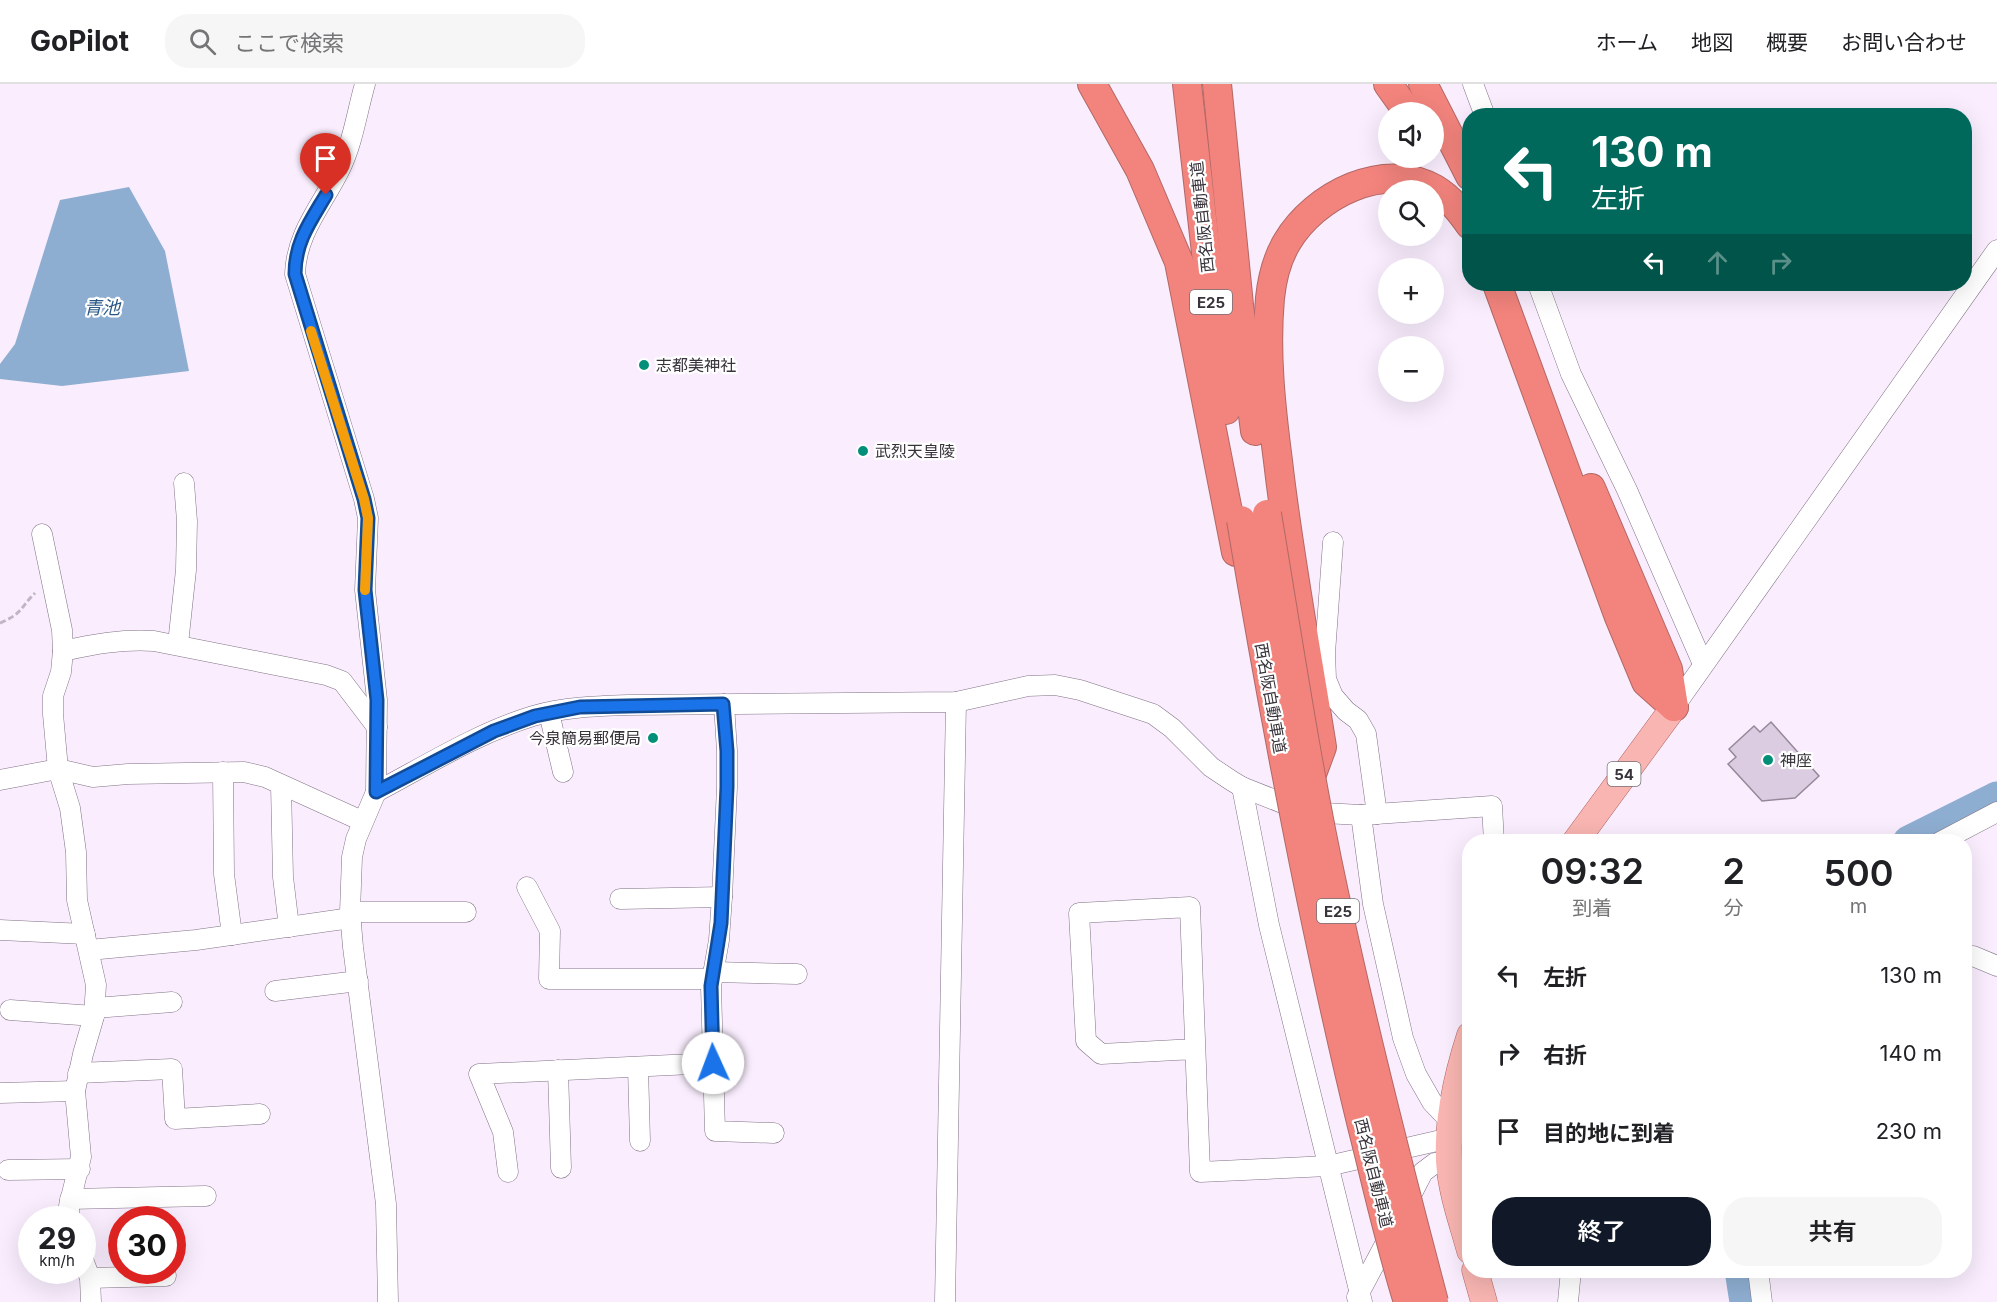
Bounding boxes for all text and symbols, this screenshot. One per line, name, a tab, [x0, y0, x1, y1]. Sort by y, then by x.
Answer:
search box	[165, 14, 585, 68]
text: GoPilot	[30, 24, 129, 58]
icon: search	[186, 25, 219, 58]
text: ここで検索	[234, 30, 344, 56]
text: ホーム	[1596, 30, 1658, 55]
text: 地図	[1691, 30, 1733, 55]
text: 概要	[1766, 30, 1808, 55]
text: お問い合わせ	[1841, 30, 1967, 55]
map controls	[1378, 102, 1444, 402]
button: sound	[1378, 102, 1444, 168]
text: 130 m	[1591, 126, 1713, 177]
icon: left	[1492, 132, 1570, 210]
pin	[300, 133, 351, 195]
icon: arrive	[309, 142, 342, 175]
street label: 西名阪自動車道	[1186, 160, 1218, 274]
button: search	[1378, 180, 1444, 246]
text: 左折	[1591, 182, 1645, 215]
icon: left	[1638, 246, 1671, 279]
icon: ahead	[1701, 246, 1734, 279]
icon: right	[1764, 246, 1797, 279]
button: +	[1378, 258, 1444, 324]
road number: E25	[1190, 290, 1232, 314]
water label: 青池	[84, 297, 122, 318]
button: −	[1378, 336, 1444, 402]
place label: 志都美神社	[656, 355, 736, 375]
marker: 志都美神社	[637, 358, 651, 372]
place label: 武烈天皇陵	[875, 441, 955, 461]
marker: 武烈天皇陵	[856, 444, 870, 458]
street label: 西名阪自動車道	[1251, 641, 1291, 755]
place label: 今泉簡易郵便局	[529, 728, 641, 748]
marker: 今泉簡易郵便局	[646, 731, 660, 745]
place label: 神座	[1780, 750, 1812, 770]
marker: 神座	[1761, 753, 1775, 767]
road number: 54	[1608, 762, 1640, 786]
text: 09:32	[1540, 849, 1644, 893]
text: 2	[1723, 849, 1745, 893]
text: 500	[1823, 851, 1894, 895]
text: m	[1850, 894, 1867, 918]
text: 到着	[1572, 896, 1612, 920]
text: 分	[1724, 896, 1744, 920]
road number: E25	[1317, 899, 1359, 923]
icon: left	[1492, 959, 1525, 992]
text: 130 m	[1880, 962, 1942, 988]
text: 左折	[1543, 964, 1587, 990]
position arrow	[681, 1031, 745, 1095]
icon: right	[1492, 1037, 1525, 1070]
text: 140 m	[1880, 1040, 1942, 1066]
text: 右折	[1543, 1042, 1587, 1068]
icon: arrive	[1492, 1115, 1525, 1148]
street label: 西名阪自動車道	[1351, 1116, 1397, 1230]
text: 230 m	[1876, 1118, 1942, 1144]
text: 目的地に到着	[1543, 1120, 1675, 1146]
button: 終了	[1492, 1197, 1711, 1266]
button: 共有	[1723, 1197, 1942, 1266]
speed limit sign: 30	[108, 1206, 186, 1284]
text: 29	[38, 1220, 76, 1256]
text: km/h	[39, 1251, 75, 1270]

